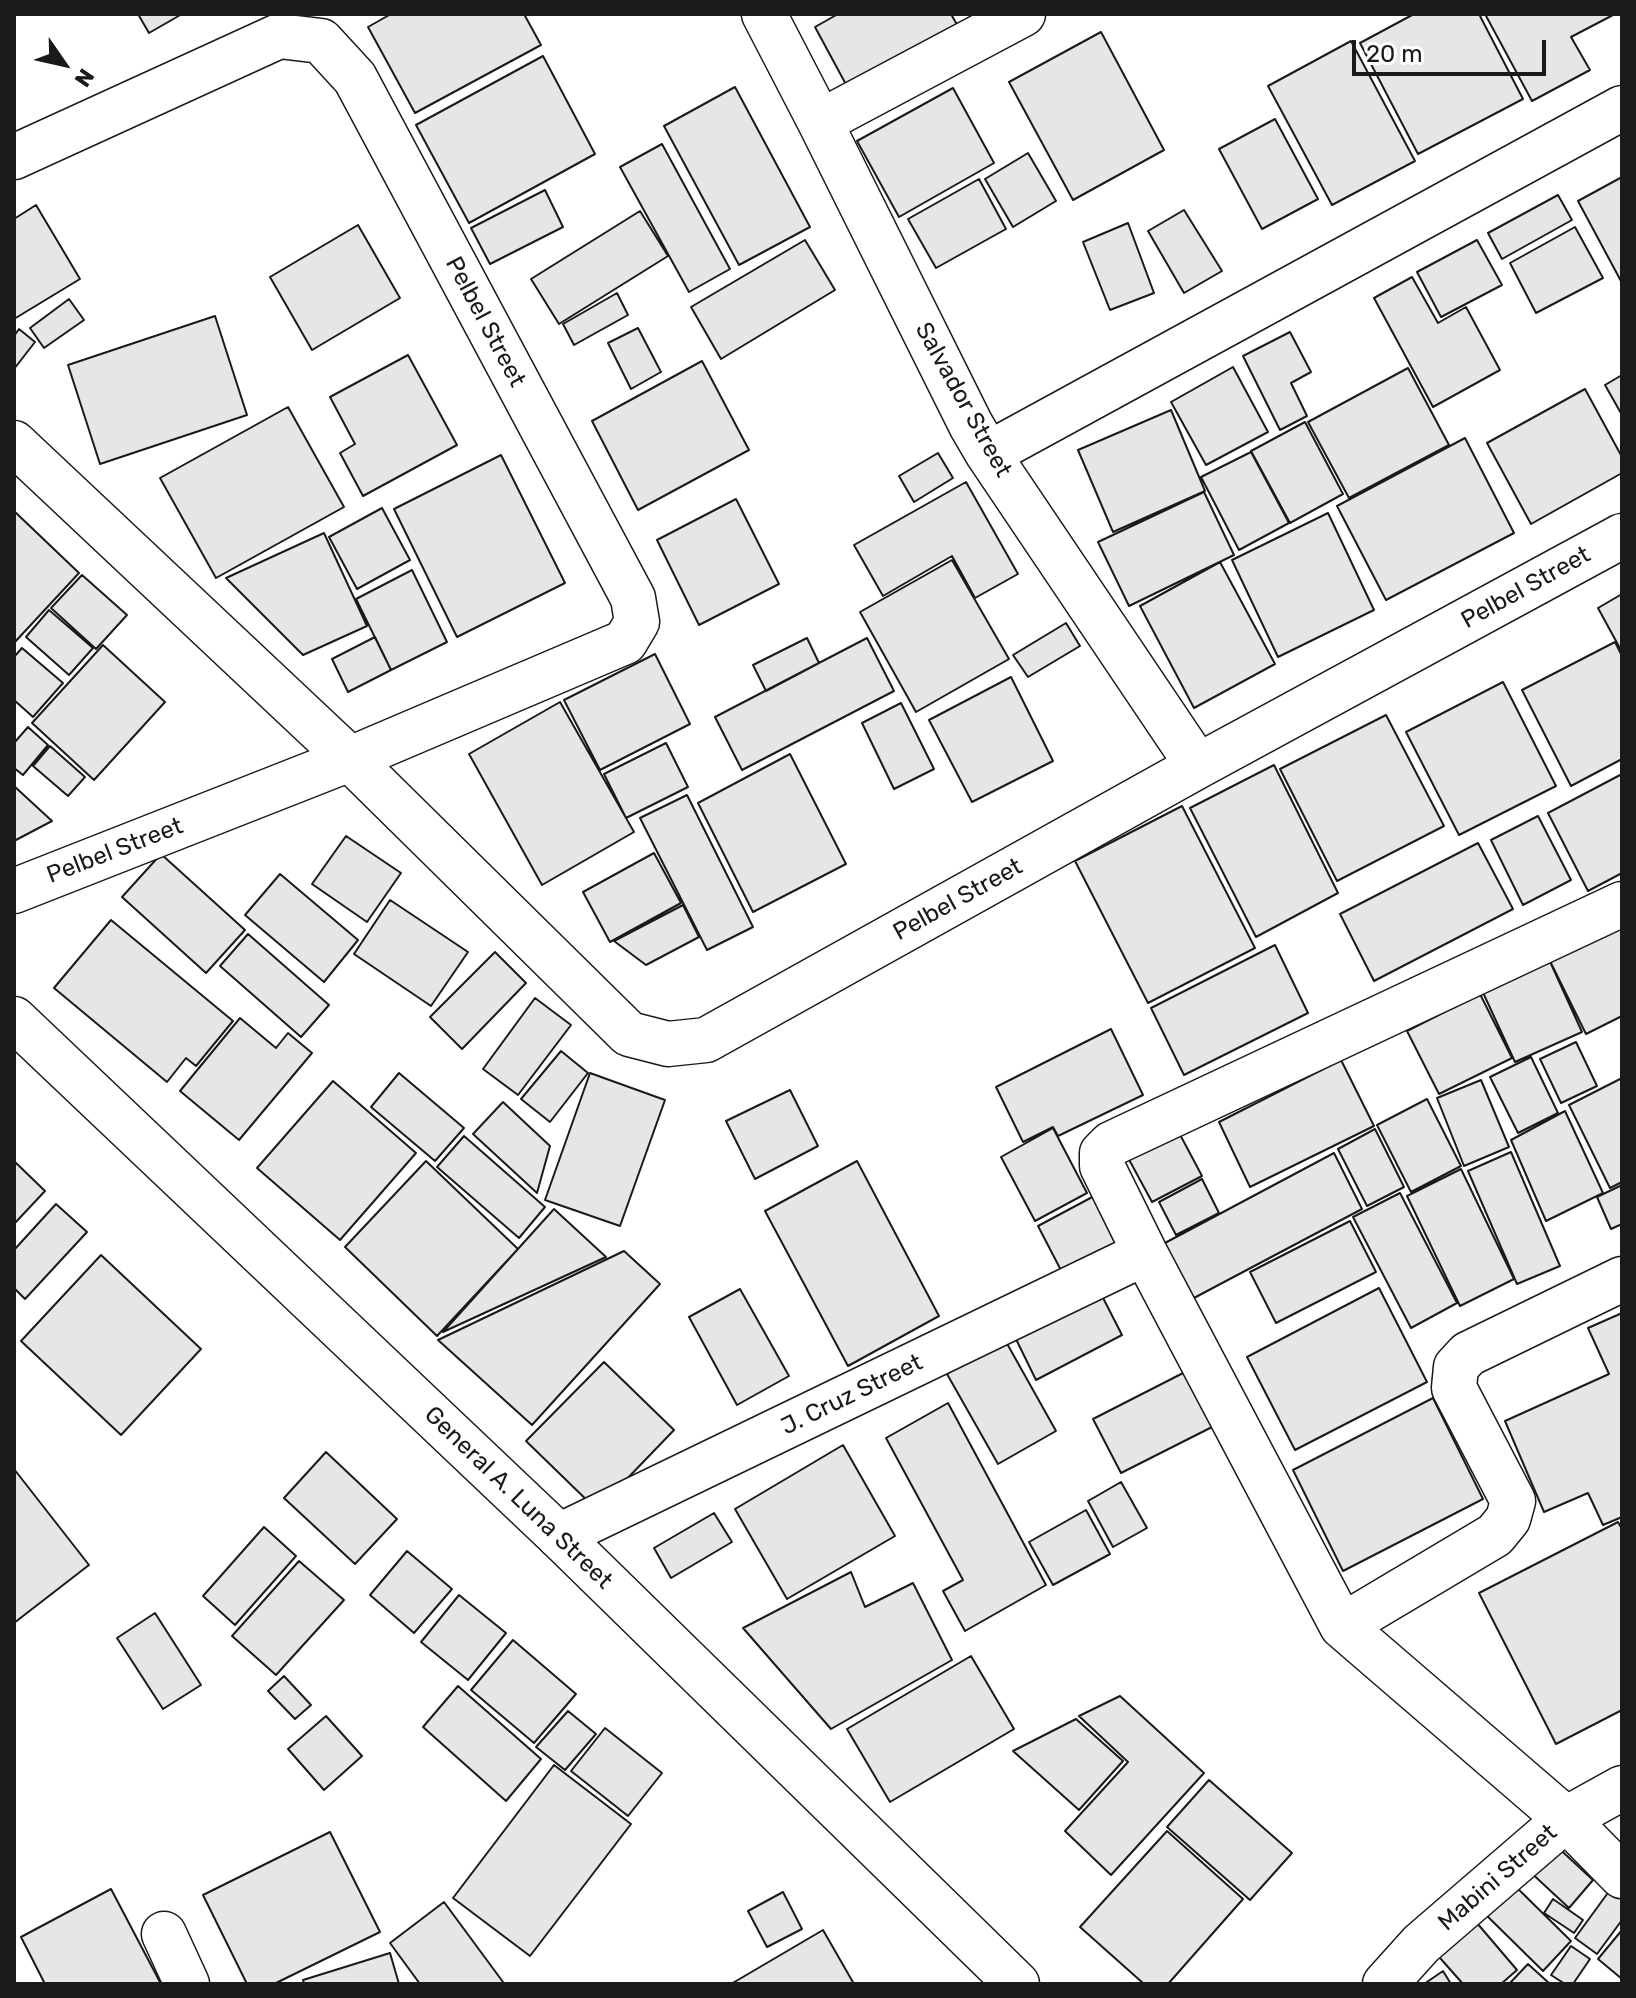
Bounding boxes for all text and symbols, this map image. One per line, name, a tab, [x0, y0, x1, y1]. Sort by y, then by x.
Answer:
north arrow	[24, 24, 104, 104]
scale bar	[1356, 24, 1550, 74]
text: 20 m	[1366, 40, 1423, 68]
text: N	[69, 64, 100, 92]
street label: Pelbel Street	[439, 252, 531, 392]
street label: Salvador Street	[909, 318, 1017, 482]
street label: Pelbel Street	[1456, 541, 1596, 635]
street label: Pelbel Street	[43, 812, 187, 890]
street label: Pelbel Street	[888, 853, 1028, 947]
street label: J. Cruz Street	[777, 1348, 927, 1442]
street label: General A. Luna Street	[418, 1401, 618, 1595]
street label: Mabini Street	[1433, 1819, 1563, 1937]

